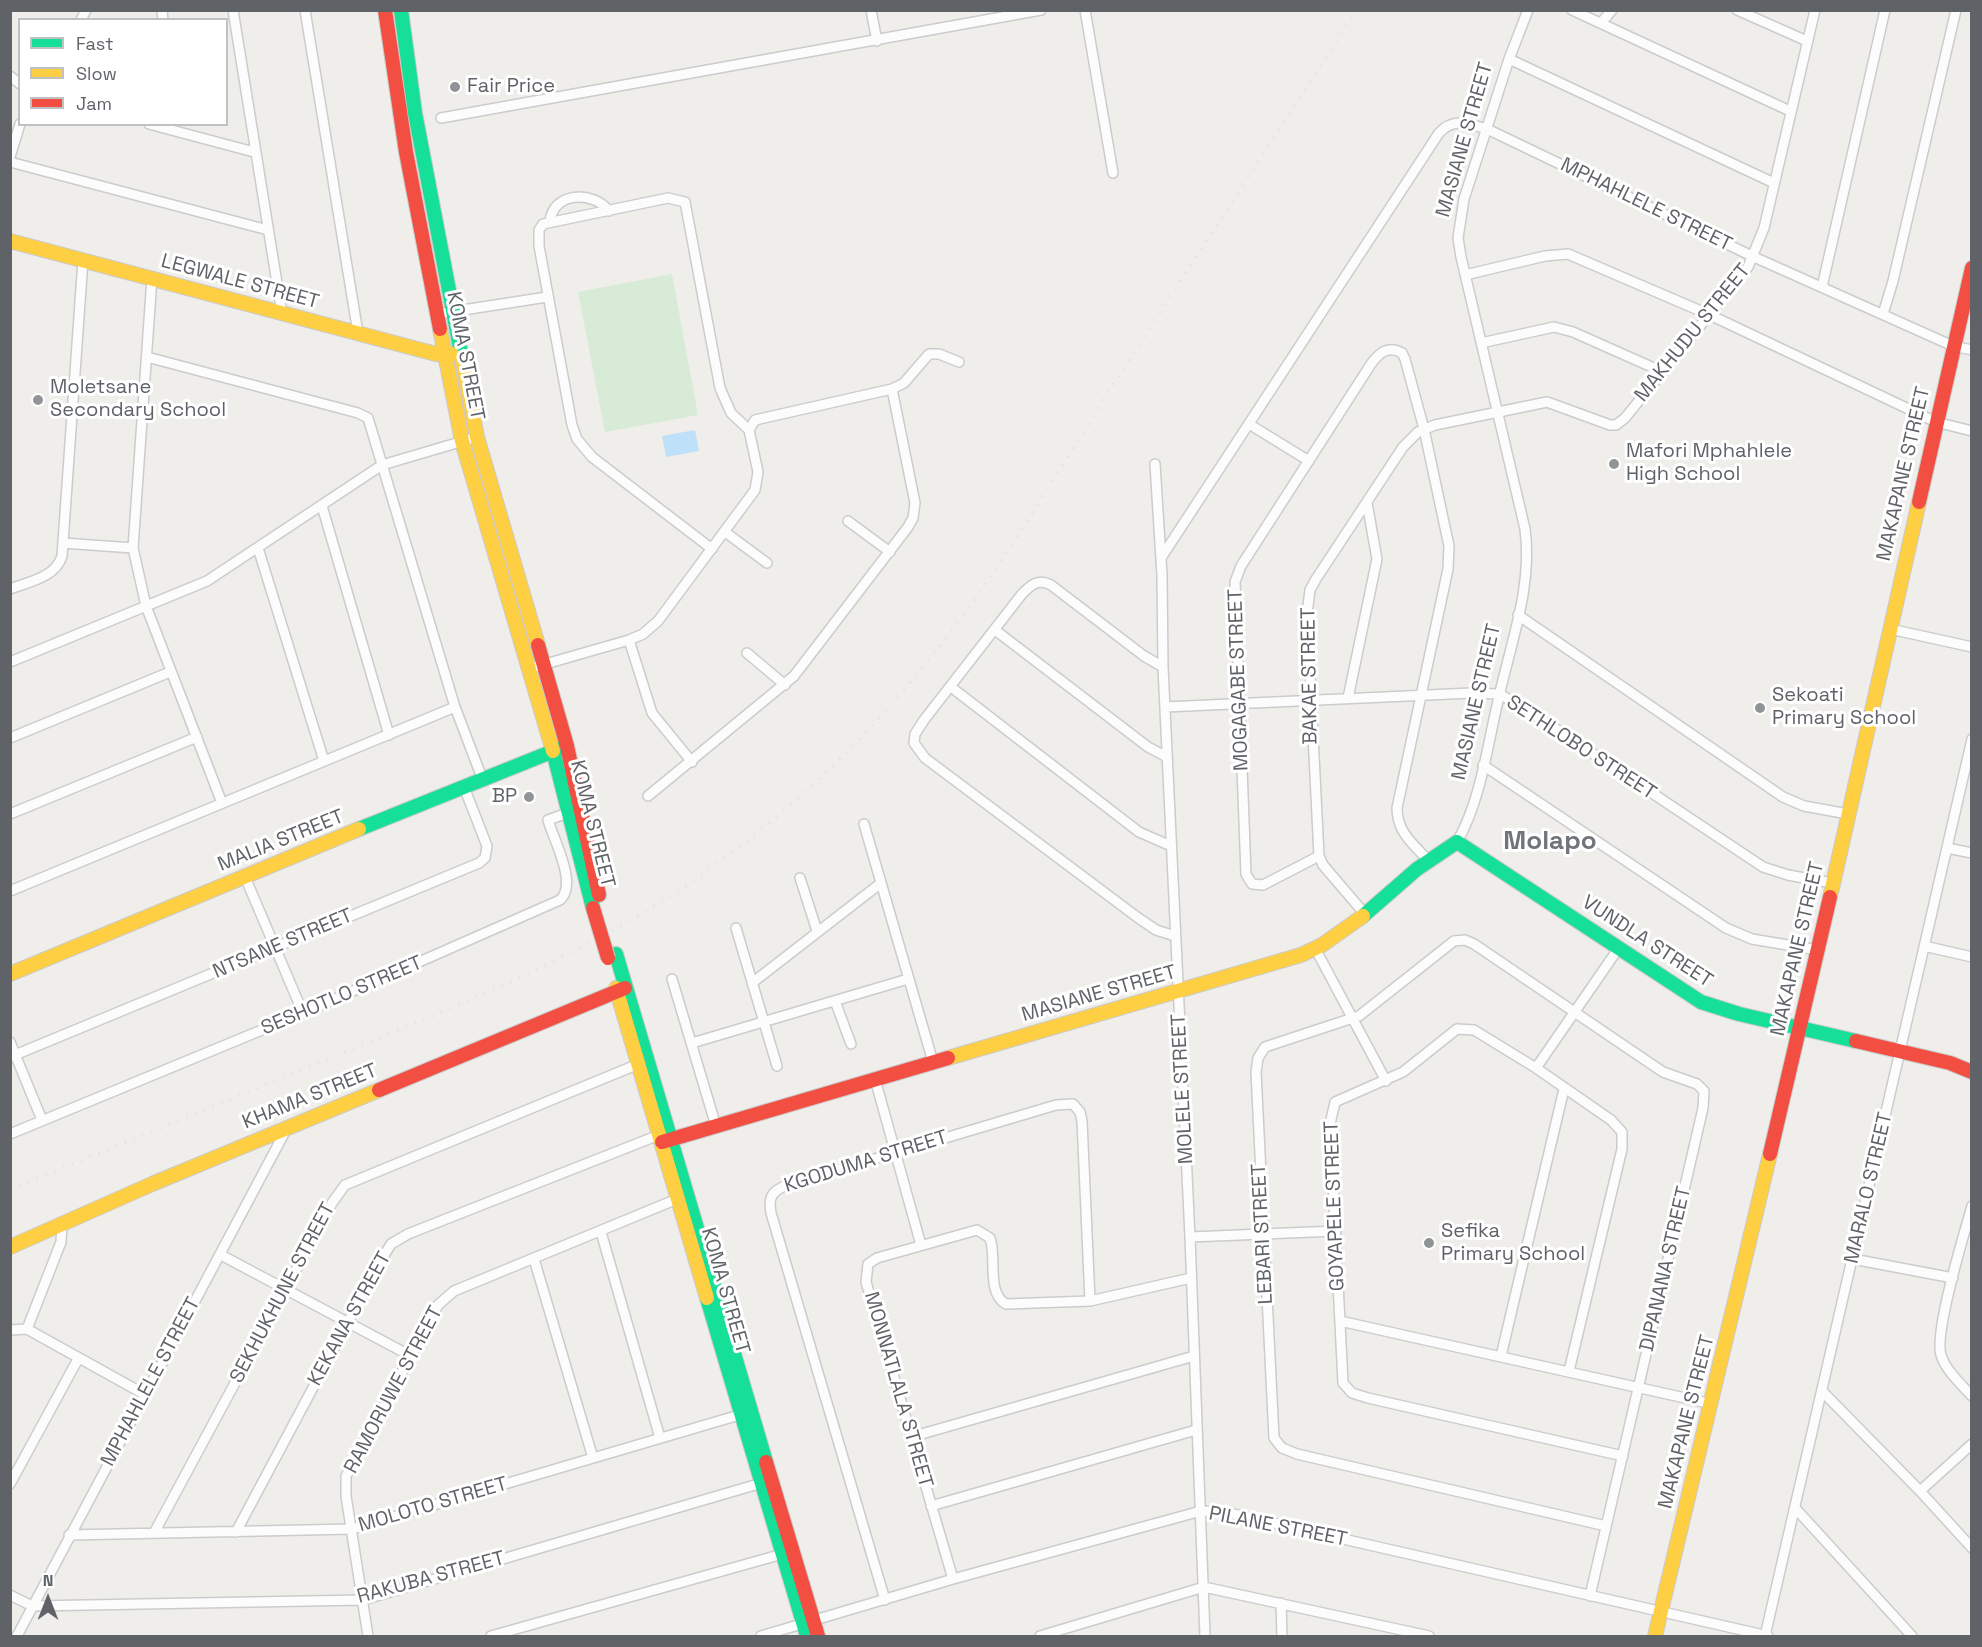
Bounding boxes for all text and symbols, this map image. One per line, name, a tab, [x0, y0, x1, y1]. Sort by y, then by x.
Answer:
legend	[18, 18, 228, 126]
text: Fast	[76, 32, 113, 55]
street label: MASIANE STREET	[1431, 60, 1499, 220]
text: Slow	[76, 62, 117, 85]
place label: Fair Price	[467, 75, 555, 99]
marker: Fair Price	[448, 80, 462, 94]
text: Jam	[76, 92, 112, 115]
street label: MPHAHLELE STREET	[1556, 153, 1736, 257]
street label: LEGWALE STREET	[158, 249, 322, 315]
street label: MAKHUDU STREET	[1630, 259, 1756, 407]
street label: KOMA STREET	[441, 290, 489, 422]
place label: Moletsane Secondary School	[50, 376, 226, 423]
street label: MAKAPANE STREET	[1872, 384, 1936, 564]
marker: Moletsane Secondary School	[31, 393, 45, 407]
place label: Mafori Mphahlele High School	[1626, 440, 1792, 487]
marker: Mafori Mphahlele High School	[1607, 457, 1621, 471]
street label: MOGAGABE STREET	[1224, 589, 1254, 771]
street label: BAKAE STREET	[1297, 607, 1323, 745]
street label: MASIANE STREET	[1447, 622, 1507, 782]
place label: Sekoati Primary School	[1772, 684, 1916, 731]
street label: SETHLOBO STREET	[1502, 691, 1660, 805]
marker: Sekoati Primary School	[1753, 701, 1767, 715]
street label: KOMA STREET	[565, 758, 619, 890]
place label: BP	[492, 785, 517, 809]
marker: BP	[522, 790, 536, 804]
street label: MALIA STREET	[214, 805, 348, 877]
district label: Molapo	[1503, 826, 1597, 858]
street label: MAKAPANE STREET	[1766, 859, 1830, 1039]
street label: VUNDLA STREET	[1577, 891, 1717, 993]
street label: NTSANE STREET	[210, 904, 356, 984]
street label: SESHOTLO STREET	[258, 951, 426, 1041]
street label: MASIANE STREET	[1019, 960, 1179, 1028]
street label: MOLELE STREET	[1167, 1013, 1199, 1165]
street label: KHAMA STREET	[239, 1059, 381, 1135]
street label: MARALO STREET	[1840, 1110, 1898, 1266]
street label: GOYAPELE STREET	[1320, 1121, 1350, 1291]
street label: KGODUMA STREET	[781, 1126, 951, 1198]
street label: LEBARI STREET	[1247, 1163, 1279, 1305]
street label: DIPANANA STREET	[1635, 1184, 1697, 1354]
street label: SEKHUKHUNE STREET	[225, 1199, 341, 1387]
place label: Sefika Primary School	[1441, 1220, 1585, 1267]
street label: KOMA STREET	[696, 1225, 754, 1357]
marker: Sefika Primary School	[1422, 1236, 1436, 1250]
street label: KEKANA STREET	[303, 1248, 397, 1390]
street label: MONNATLALA STREET	[859, 1289, 937, 1491]
street label: MPHAHLELE STREET	[96, 1293, 206, 1471]
street label: RAMORUWE STREET	[340, 1302, 448, 1478]
street label: MAKAPANE STREET	[1654, 1333, 1720, 1511]
street label: MOLOTO STREET	[356, 1472, 510, 1538]
street label: PILANE STREET	[1207, 1502, 1349, 1552]
street label: RAKUBA STREET	[355, 1547, 507, 1609]
north arrow	[18, 1569, 78, 1629]
text: N	[43, 1570, 53, 1591]

